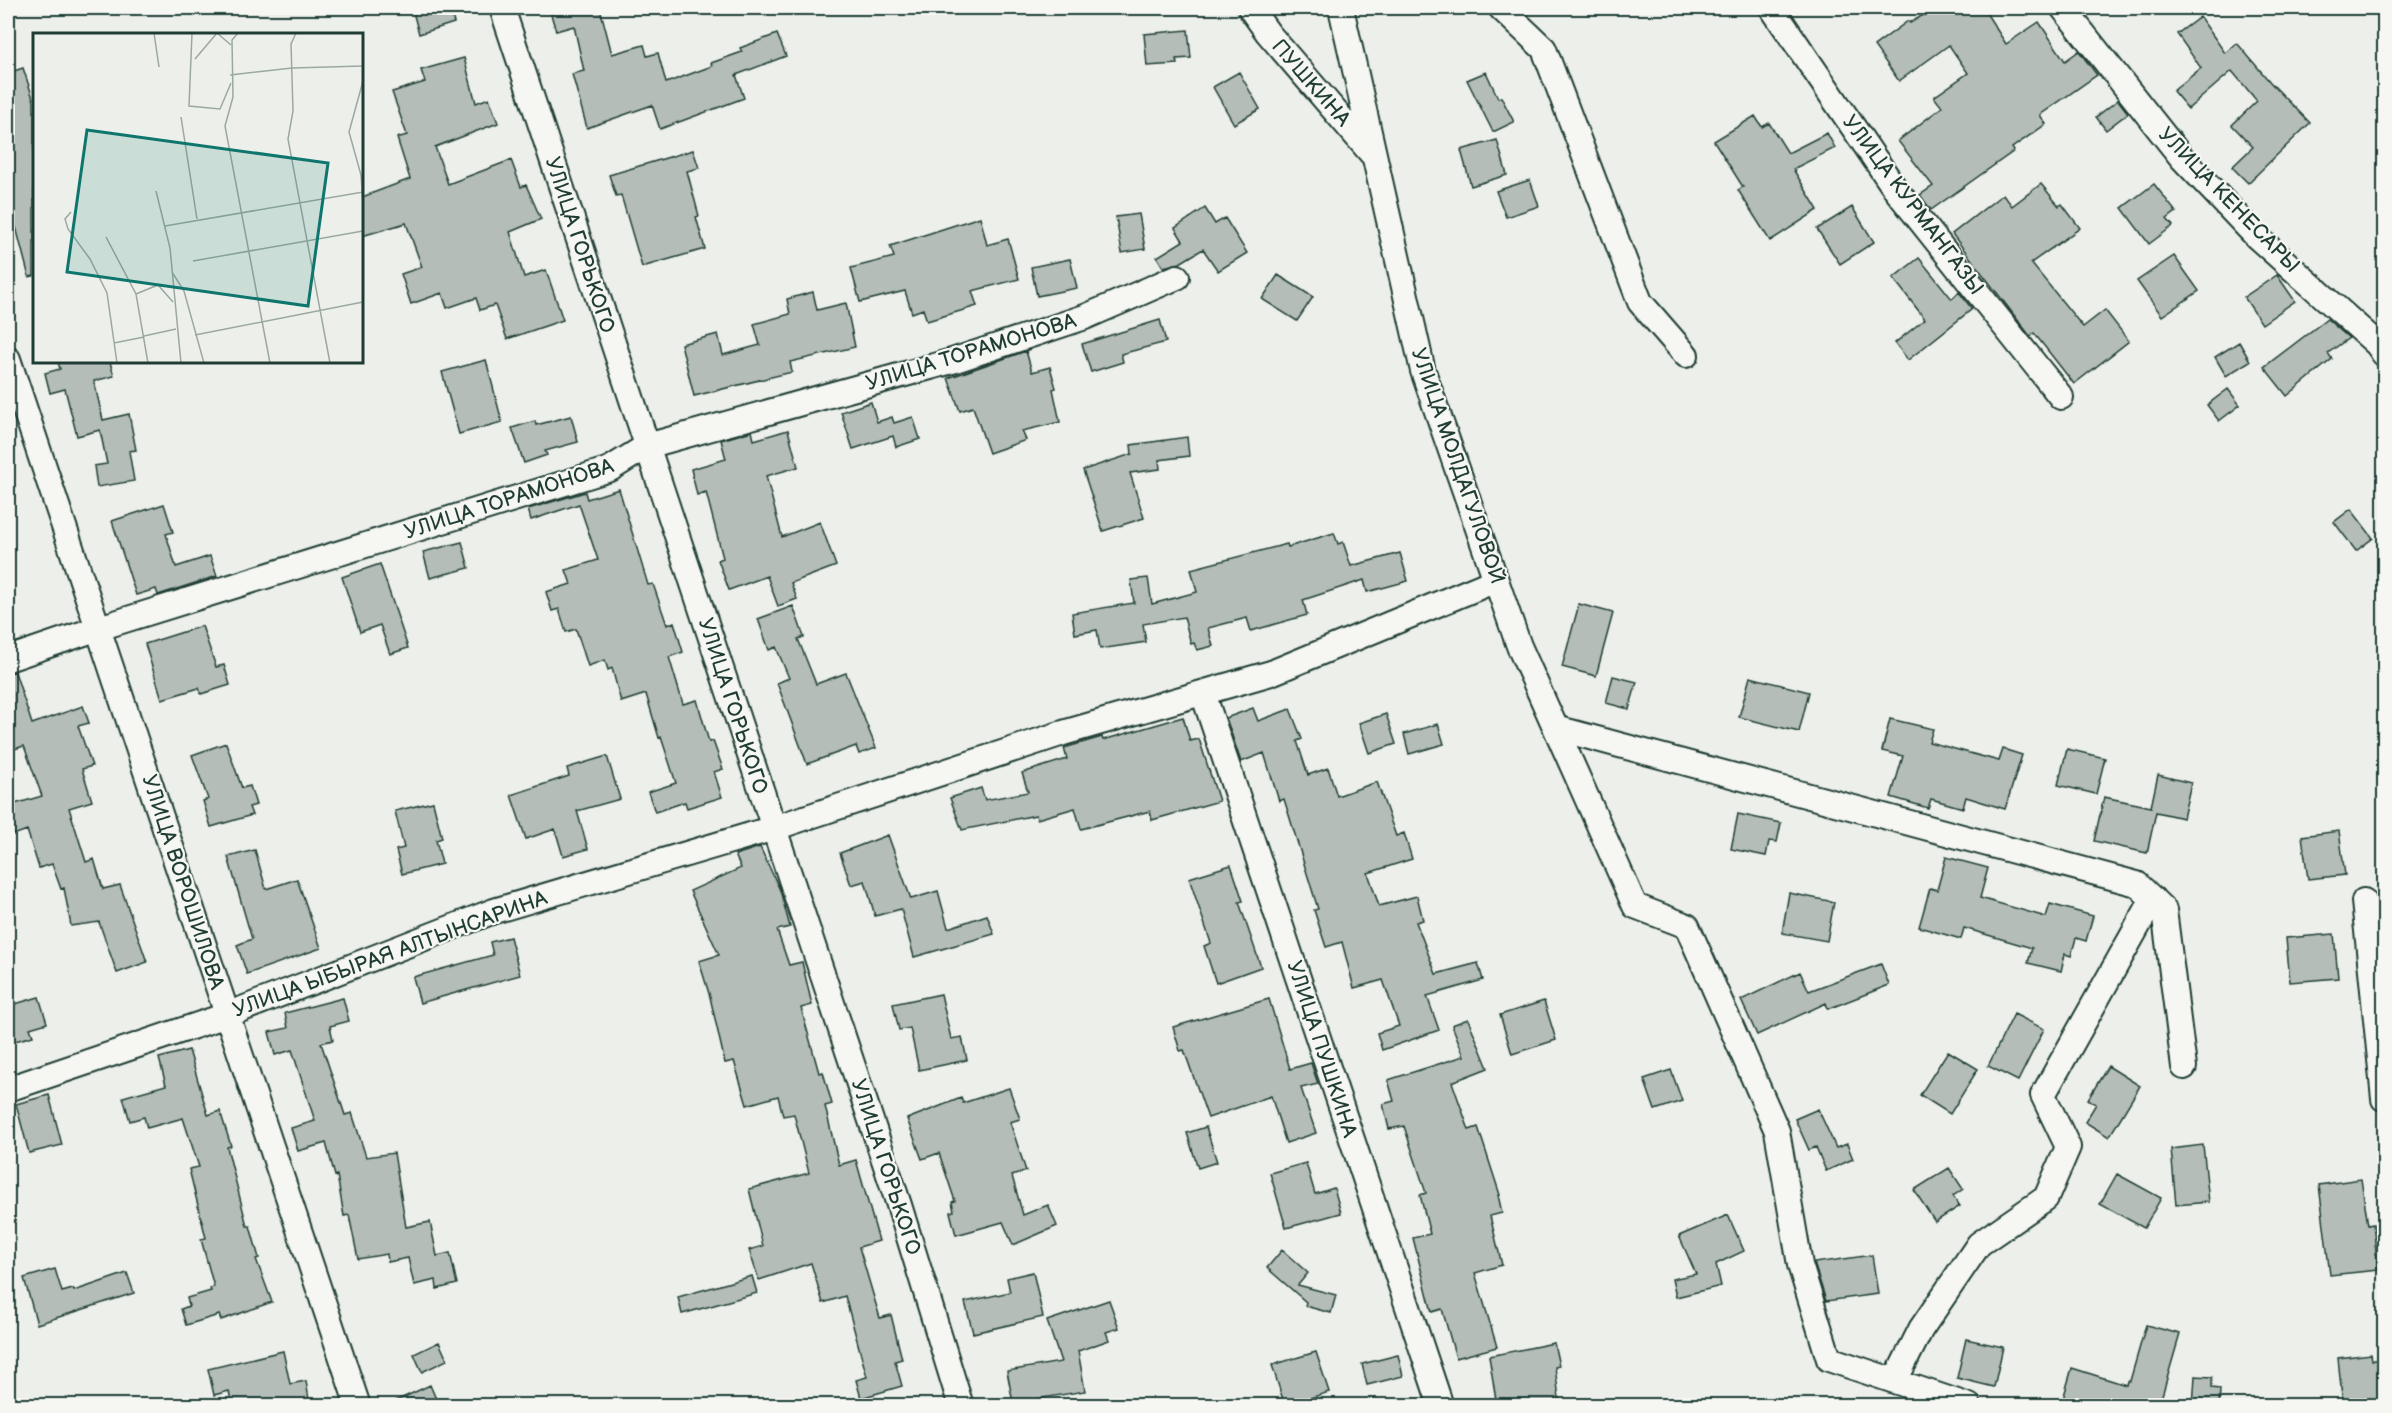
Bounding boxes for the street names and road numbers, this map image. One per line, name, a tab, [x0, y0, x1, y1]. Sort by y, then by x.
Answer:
street label: ПУШКИНА	[1266, 34, 1356, 132]
street label: УЛИЦА КУРМАНГАЗЫ	[1837, 110, 1989, 300]
street label: УЛИЦА КЕНЕСАРЫ	[2153, 122, 2305, 278]
street label: УЛИЦА ГОРЬКОГО	[540, 154, 620, 336]
street label: УЛИЦА ТОРАМОНОВА	[863, 308, 1079, 396]
street label: УЛИЦА МОЛДАГУЛОВОЙ	[1406, 345, 1510, 587]
street label: УЛИЦА ТОРАМОНОВА	[401, 453, 617, 545]
street label: УЛИЦА ГОРЬКОГО	[693, 615, 773, 797]
street label: УЛИЦА ВОРОШИЛОВА	[136, 772, 230, 993]
street label: УЛИЦА ЫБЫРАЯ АЛТЫНСАРИНА	[229, 885, 551, 1023]
street label: УЛИЦА ПУШКИНА	[1282, 958, 1362, 1141]
street label: УЛИЦА ГОРЬКОГО	[846, 1076, 926, 1258]

